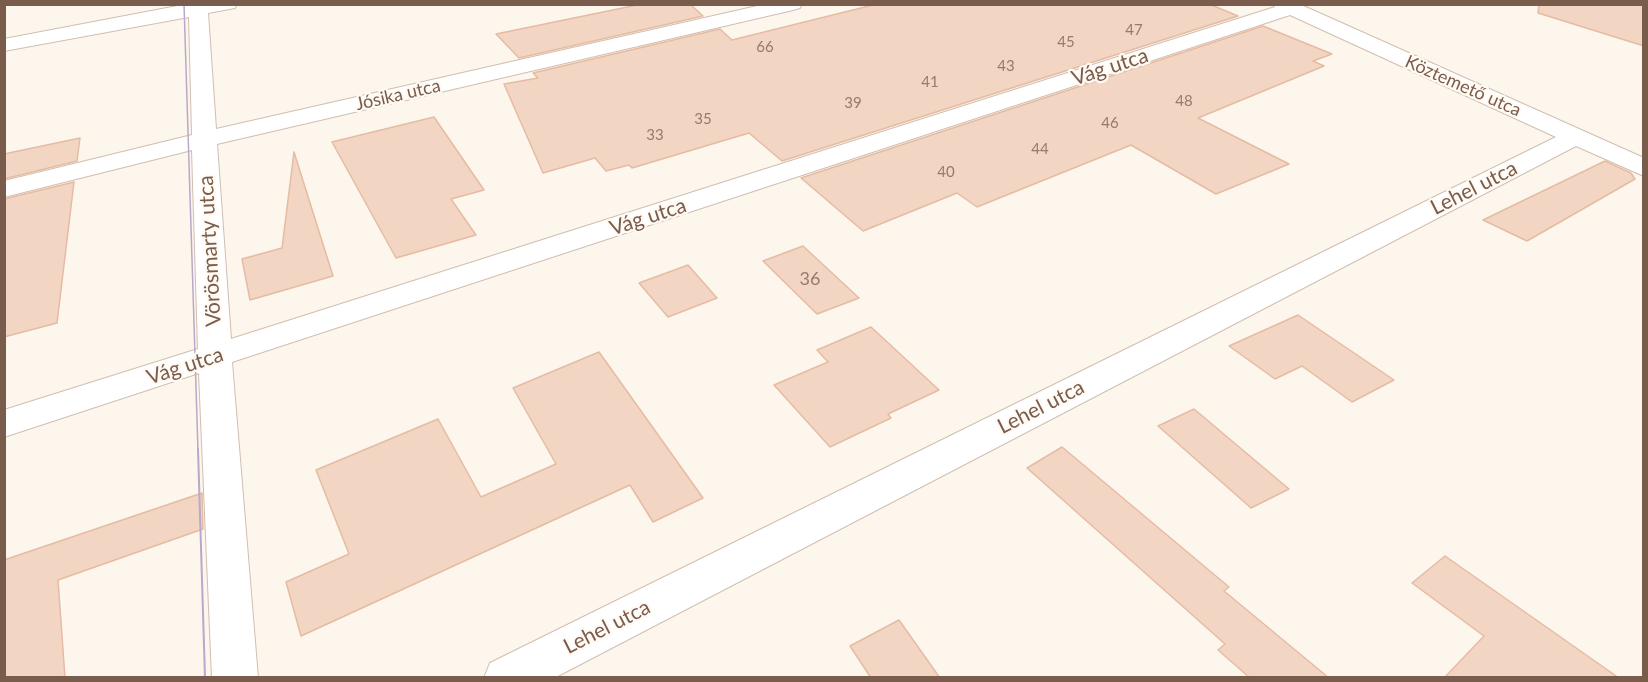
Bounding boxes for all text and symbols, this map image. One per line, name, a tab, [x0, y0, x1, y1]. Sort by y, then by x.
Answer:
house number: 47	[1125, 21, 1143, 39]
house number: 45	[1057, 33, 1075, 51]
house number: 66	[756, 38, 774, 56]
street label: Vág utca	[1069, 43, 1151, 91]
street label: Köztemető utca	[1402, 51, 1524, 121]
house number: 43	[997, 57, 1015, 75]
house number: 41	[921, 73, 939, 91]
street label: Jósika utca	[354, 75, 442, 115]
house number: 48	[1175, 92, 1193, 110]
house number: 39	[844, 94, 862, 112]
house number: 35	[694, 110, 712, 128]
house number: 46	[1101, 114, 1119, 132]
house number: 33	[646, 126, 664, 144]
house number: 44	[1031, 140, 1049, 158]
street label: Lehel utca	[1426, 155, 1522, 221]
house number: 40	[937, 163, 955, 181]
street label: Vörösmarty utca	[193, 175, 227, 327]
street label: Vág utca	[607, 193, 689, 241]
house number: 36	[800, 268, 820, 290]
street label: Vág utca	[144, 342, 226, 390]
street label: Lehel utca	[993, 374, 1089, 440]
street label: Lehel utca	[559, 594, 655, 660]

